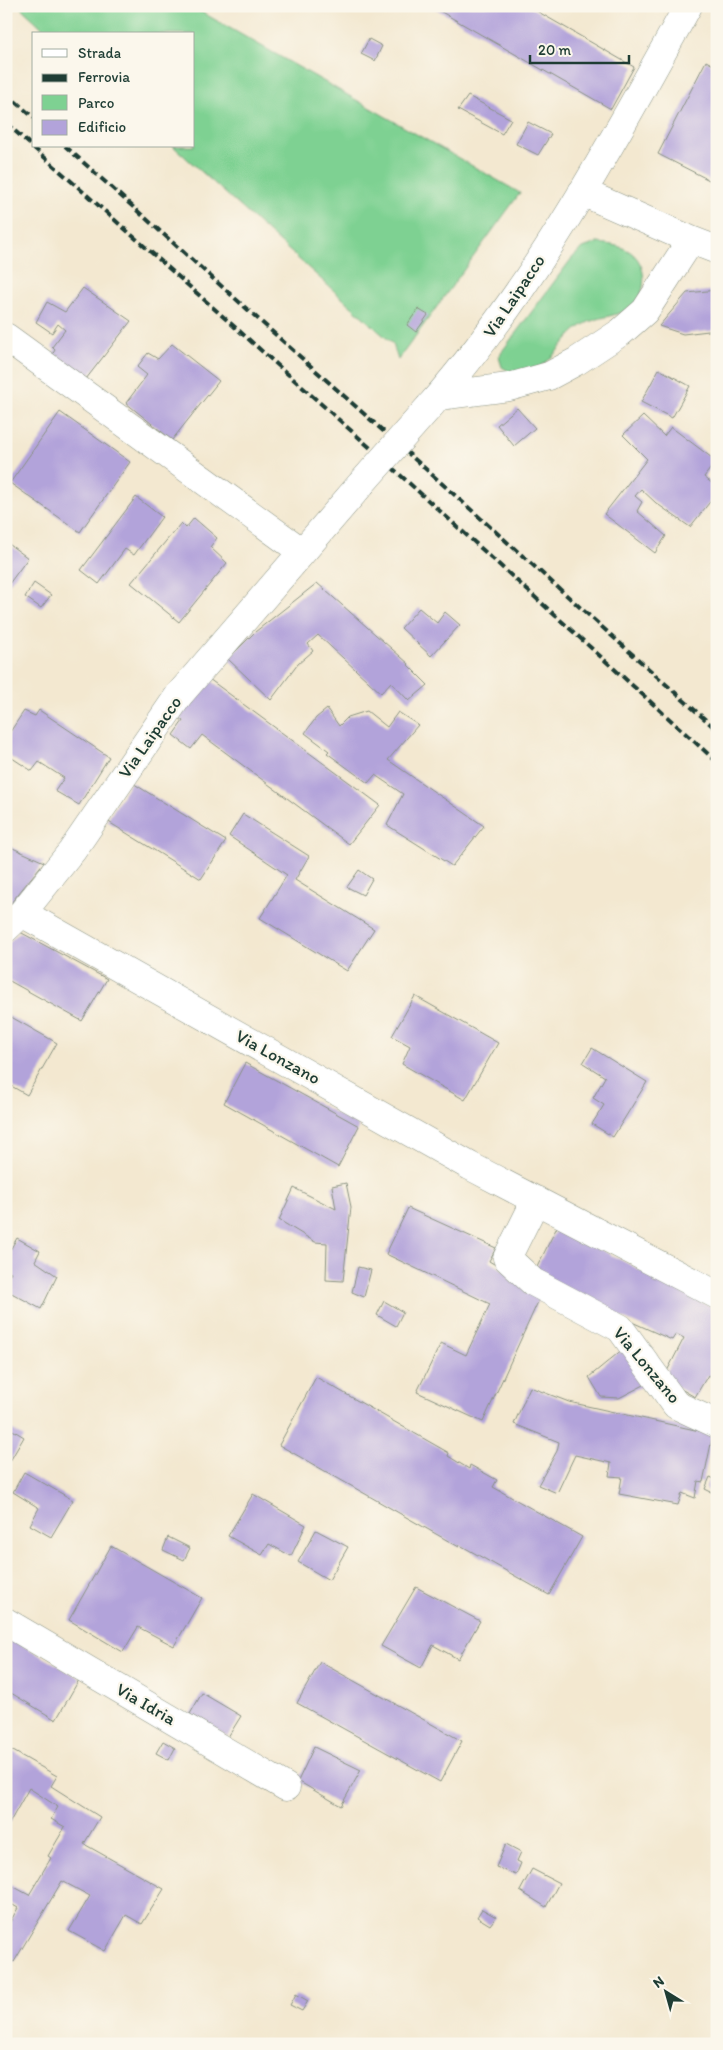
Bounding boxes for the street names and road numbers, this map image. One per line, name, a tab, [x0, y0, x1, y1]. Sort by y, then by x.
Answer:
street label: Via Laipacco	[478, 250, 550, 342]
street label: Via Laipacco	[114, 692, 186, 782]
street label: Via Lonzano	[232, 1025, 324, 1089]
street label: Via Lonzano	[609, 1322, 685, 1408]
street label: Via Idria	[112, 1678, 180, 1730]

